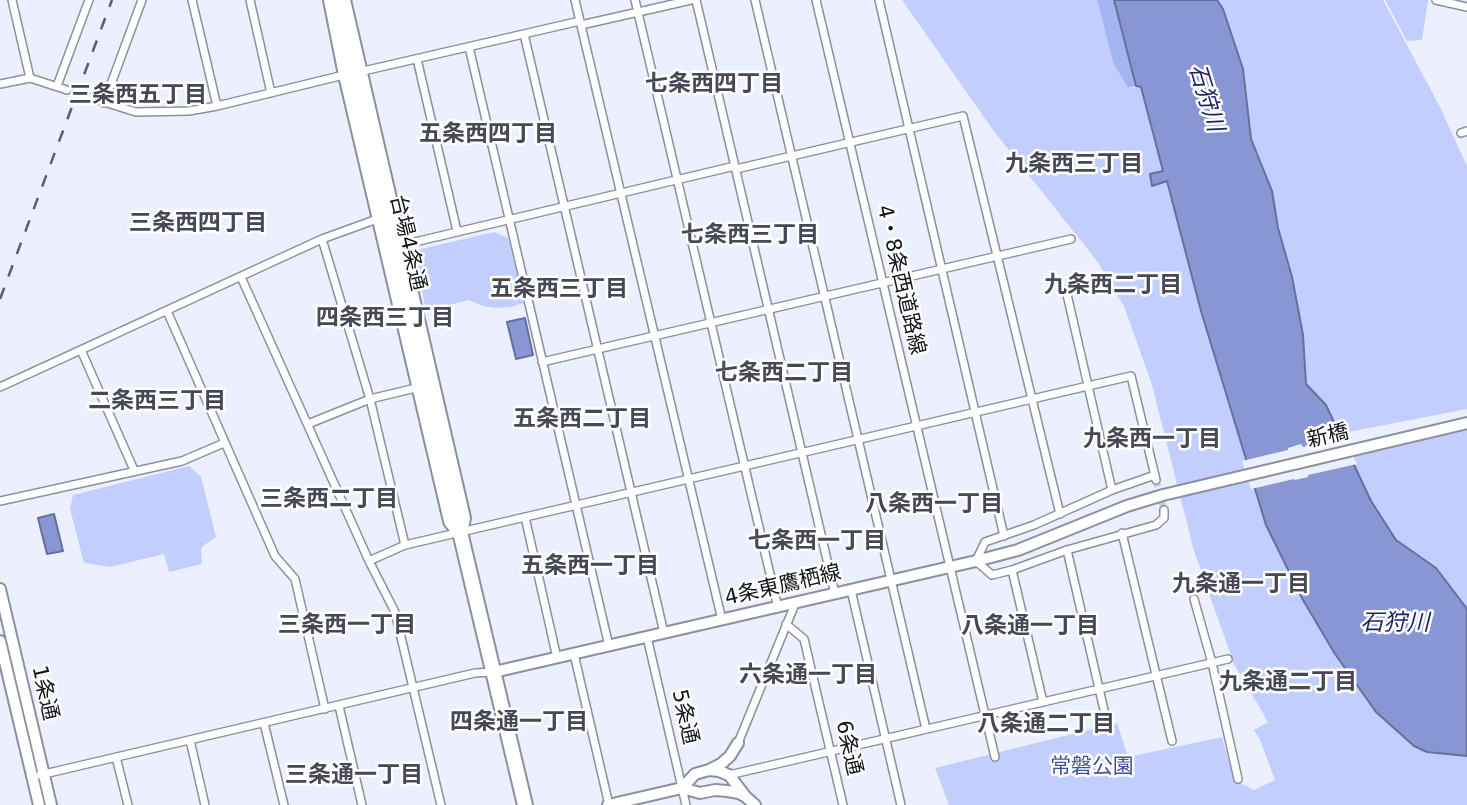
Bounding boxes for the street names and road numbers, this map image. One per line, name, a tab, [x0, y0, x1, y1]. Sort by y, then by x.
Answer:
street label: 台場4条通	[384, 193, 430, 293]
street label: 4・8条西道路線	[871, 203, 929, 357]
street label: 新橋	[1305, 420, 1351, 454]
street label: 4条東鷹栖線	[723, 560, 843, 612]
street label: 1条通	[25, 663, 63, 723]
street label: 5条通	[665, 687, 703, 747]
street label: 6条通	[829, 718, 867, 778]

